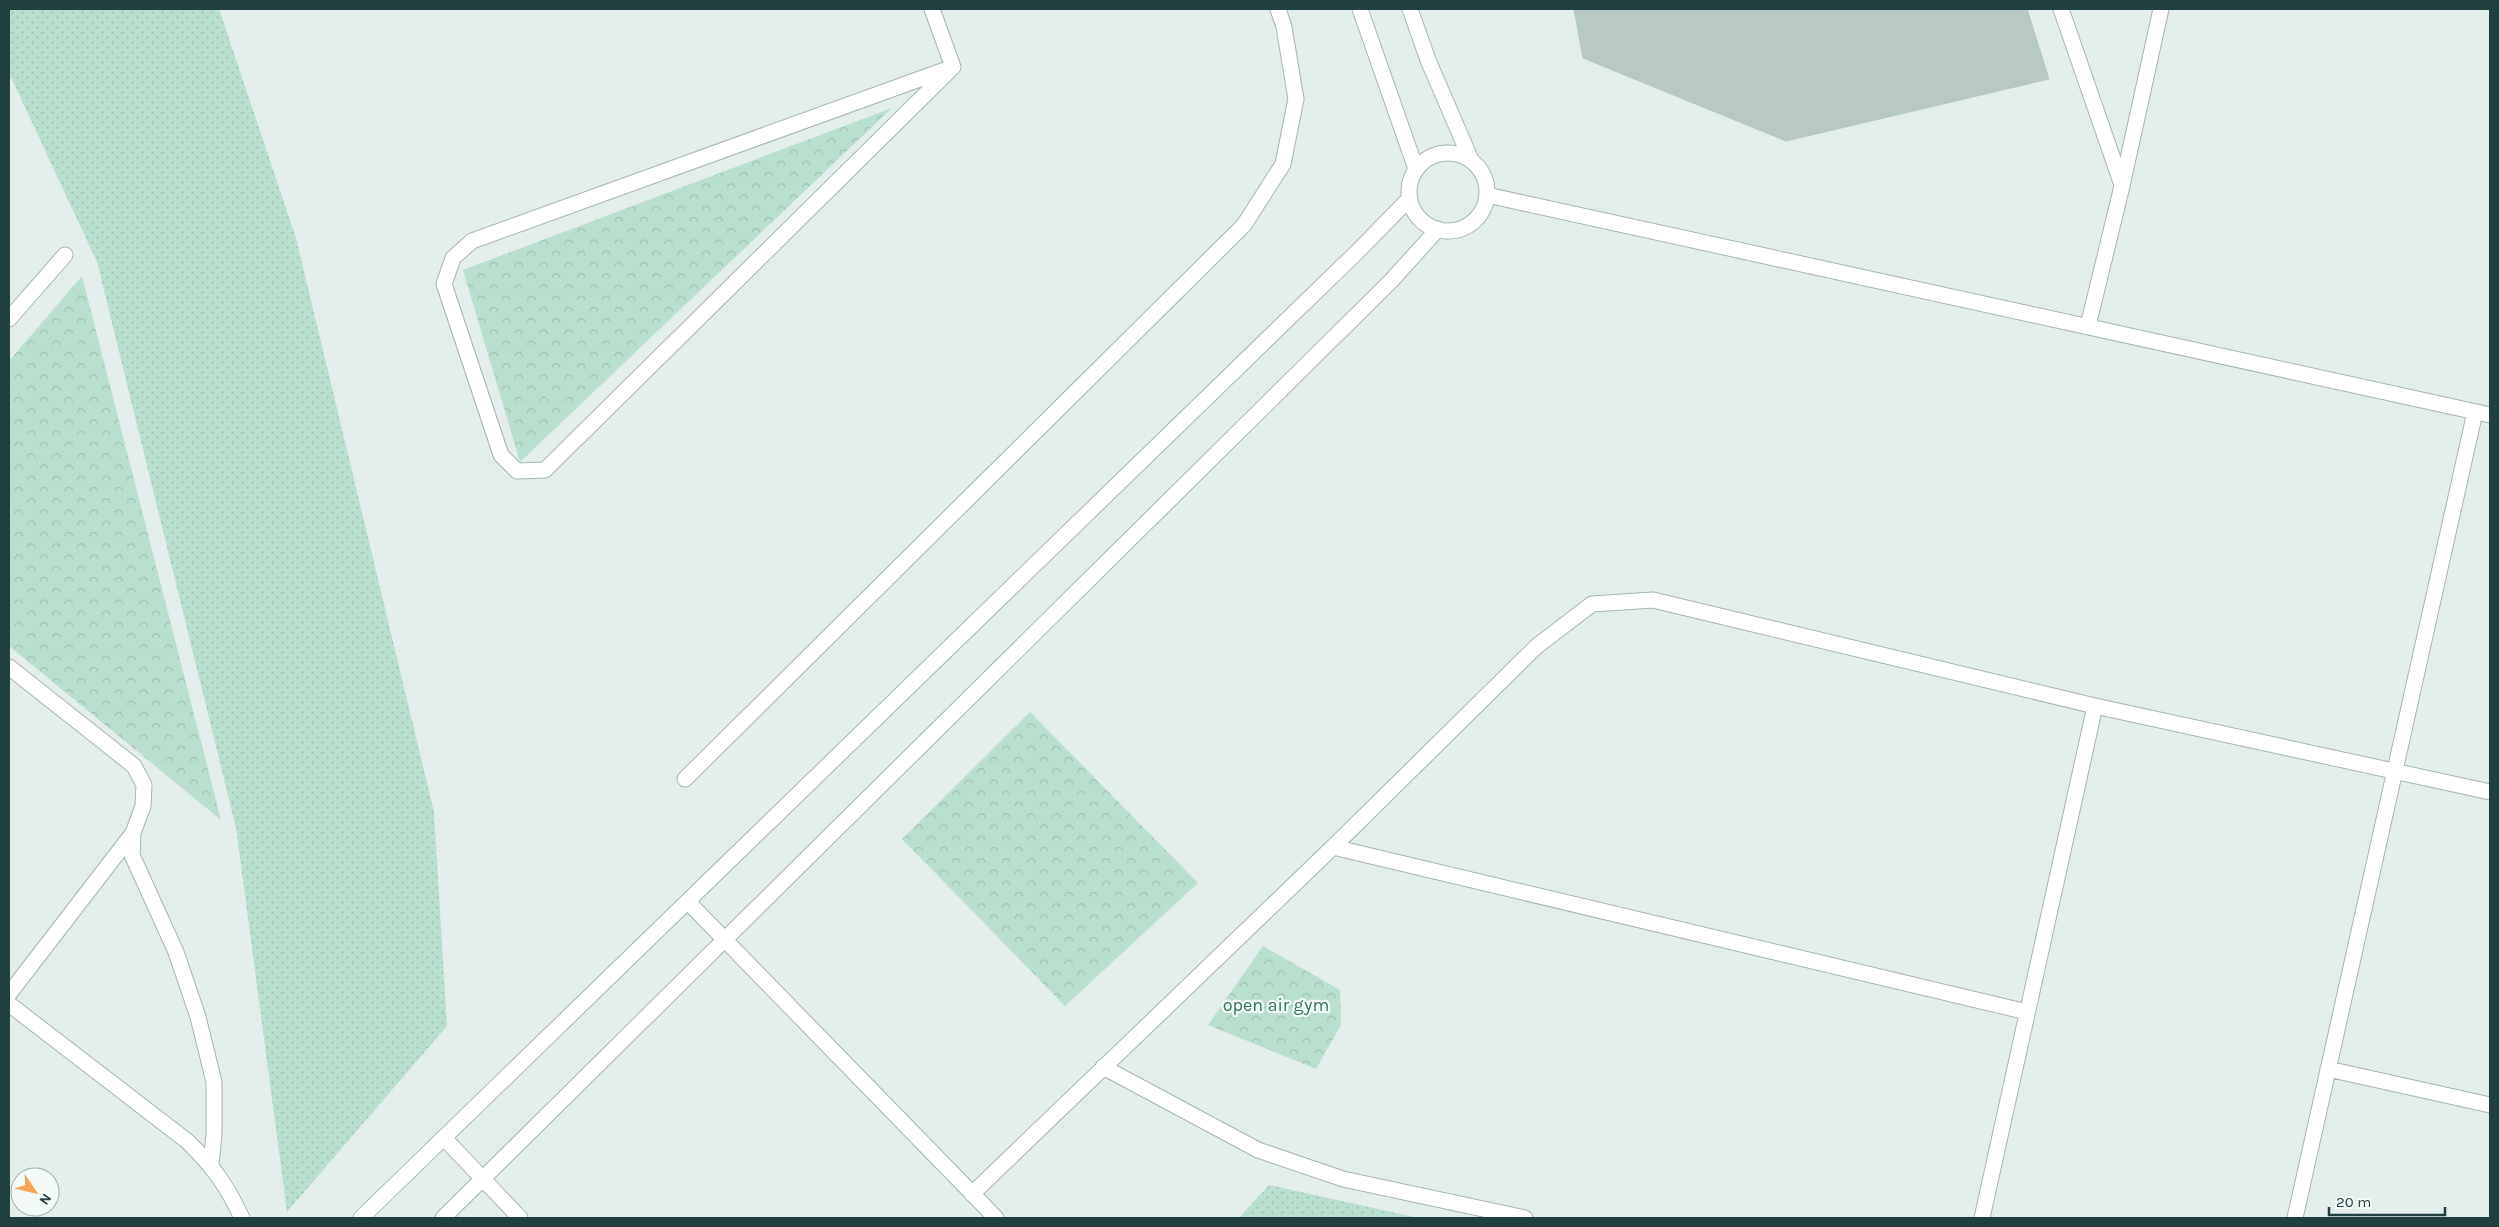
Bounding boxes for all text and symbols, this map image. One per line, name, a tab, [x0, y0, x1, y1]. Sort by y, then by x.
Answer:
park label: open air gym	[1223, 994, 1329, 1016]
north arrow	[10, 1167, 60, 1217]
scale bar	[2329, 1184, 2445, 1216]
text: N	[35, 1190, 55, 1208]
text: 20 m	[2336, 1193, 2371, 1211]

